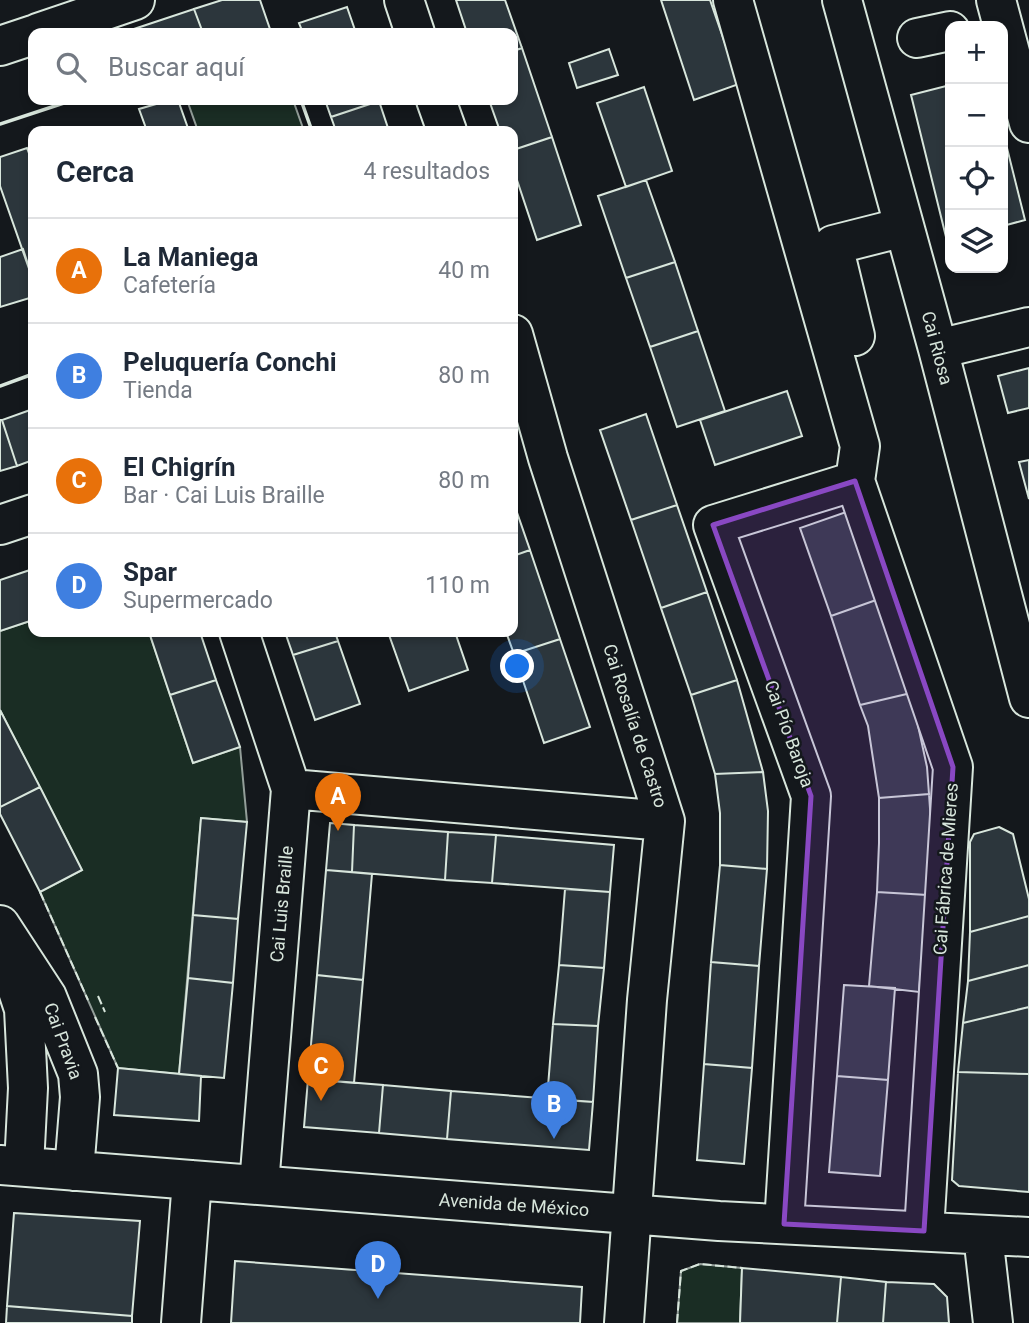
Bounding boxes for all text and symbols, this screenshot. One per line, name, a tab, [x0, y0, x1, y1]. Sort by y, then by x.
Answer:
map controls	[945, 21, 1008, 273]
button: +	[945, 21, 1008, 84]
search box	[28, 28, 518, 105]
icon: search	[52, 48, 90, 86]
text: Buscar aquí	[108, 52, 245, 82]
button: −	[945, 84, 1008, 147]
button: locate	[945, 147, 1008, 210]
text: Cerca	[56, 154, 134, 189]
text: 4 resultados	[363, 158, 490, 185]
button: layers	[945, 210, 1008, 273]
text: La Maniega	[123, 242, 258, 272]
text: A	[71, 257, 87, 284]
text: 40 m	[438, 257, 490, 284]
text: Cafetería	[123, 272, 216, 299]
street label: Cai Riosa	[918, 309, 957, 387]
text: Peluquería Conchi	[123, 347, 337, 377]
text: B	[72, 362, 86, 389]
text: 80 m	[438, 362, 490, 389]
text: Tienda	[123, 377, 193, 404]
text: El Chigrín	[123, 452, 235, 482]
text: C	[71, 467, 87, 494]
text: 80 m	[438, 467, 490, 494]
text: Bar · Cai Luis Braille	[123, 482, 325, 509]
text: Spar	[123, 557, 177, 587]
text: D	[72, 572, 86, 599]
text: 110 m	[425, 572, 490, 599]
text: Supermercado	[123, 587, 273, 614]
street label: Cai Rosalía de Castro	[599, 641, 672, 810]
your location	[500, 649, 534, 683]
street label: Cai Pío Baroja	[760, 678, 819, 790]
pin: A	[315, 773, 361, 831]
street label: Cai Fábrica de Mieres	[929, 782, 962, 956]
street label: Cai Luis Braille	[266, 845, 297, 963]
street label: Cai Pravia	[40, 1000, 87, 1082]
pin: C	[298, 1043, 344, 1101]
pin: B	[531, 1081, 577, 1139]
street label: Avenida de México	[438, 1189, 590, 1220]
pin: D	[355, 1241, 401, 1299]

